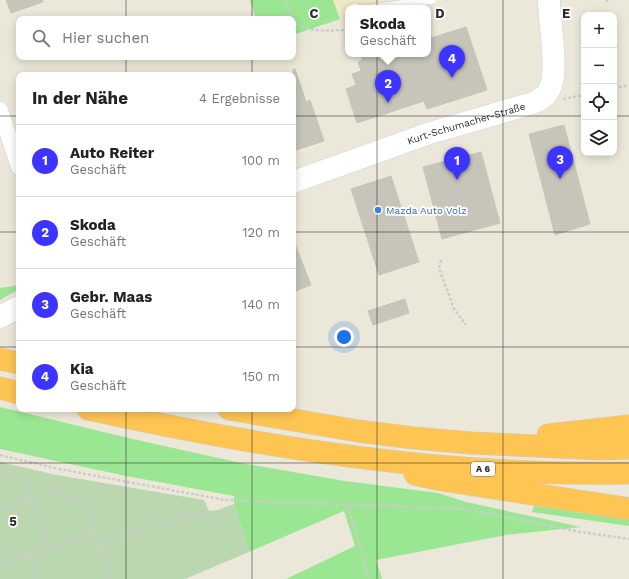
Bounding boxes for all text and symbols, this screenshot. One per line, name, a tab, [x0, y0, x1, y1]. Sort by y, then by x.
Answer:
popup	[345, 5, 431, 57]
text: C	[310, 6, 319, 21]
text: D	[435, 6, 445, 21]
text: E	[562, 6, 570, 21]
map controls	[581, 12, 617, 156]
button: +	[581, 12, 617, 48]
text: Skoda	[360, 15, 406, 33]
search box	[16, 16, 296, 60]
icon: search	[30, 27, 52, 49]
text: Hier suchen	[62, 29, 149, 47]
text: Geschäft	[360, 33, 416, 48]
pin: 4	[439, 45, 465, 78]
button: −	[581, 48, 617, 84]
pin: 2	[375, 70, 401, 103]
button: locate	[581, 84, 617, 120]
text: In der Nähe	[32, 88, 128, 108]
text: 4 Ergebnisse	[199, 91, 280, 106]
street label: Kurt-Schumacher-Straße	[406, 100, 527, 147]
button: layers	[581, 120, 617, 156]
text: Auto Reiter	[70, 144, 154, 162]
pin: 3	[547, 146, 573, 179]
pin: 1	[444, 147, 470, 180]
text: 1	[42, 153, 48, 168]
text: 100 m	[242, 153, 280, 168]
text: Geschäft	[70, 162, 126, 177]
marker: Mazda Auto Volz	[373, 205, 383, 215]
place label: Mazda Auto Volz	[386, 205, 466, 216]
text: Skoda	[70, 216, 116, 234]
text: 2	[41, 225, 49, 240]
text: 120 m	[242, 225, 280, 240]
text: Geschäft	[70, 234, 126, 249]
text: Gebr. Maas	[70, 288, 152, 306]
text: 3	[41, 297, 49, 312]
text: 140 m	[242, 297, 280, 312]
text: Geschäft	[70, 306, 126, 321]
your location	[334, 327, 354, 347]
text: Kia	[70, 360, 93, 378]
text: 4	[41, 369, 49, 384]
text: 150 m	[242, 369, 280, 384]
text: Geschäft	[70, 378, 126, 393]
road number: A 6	[471, 462, 495, 476]
text: 5	[9, 514, 17, 529]

